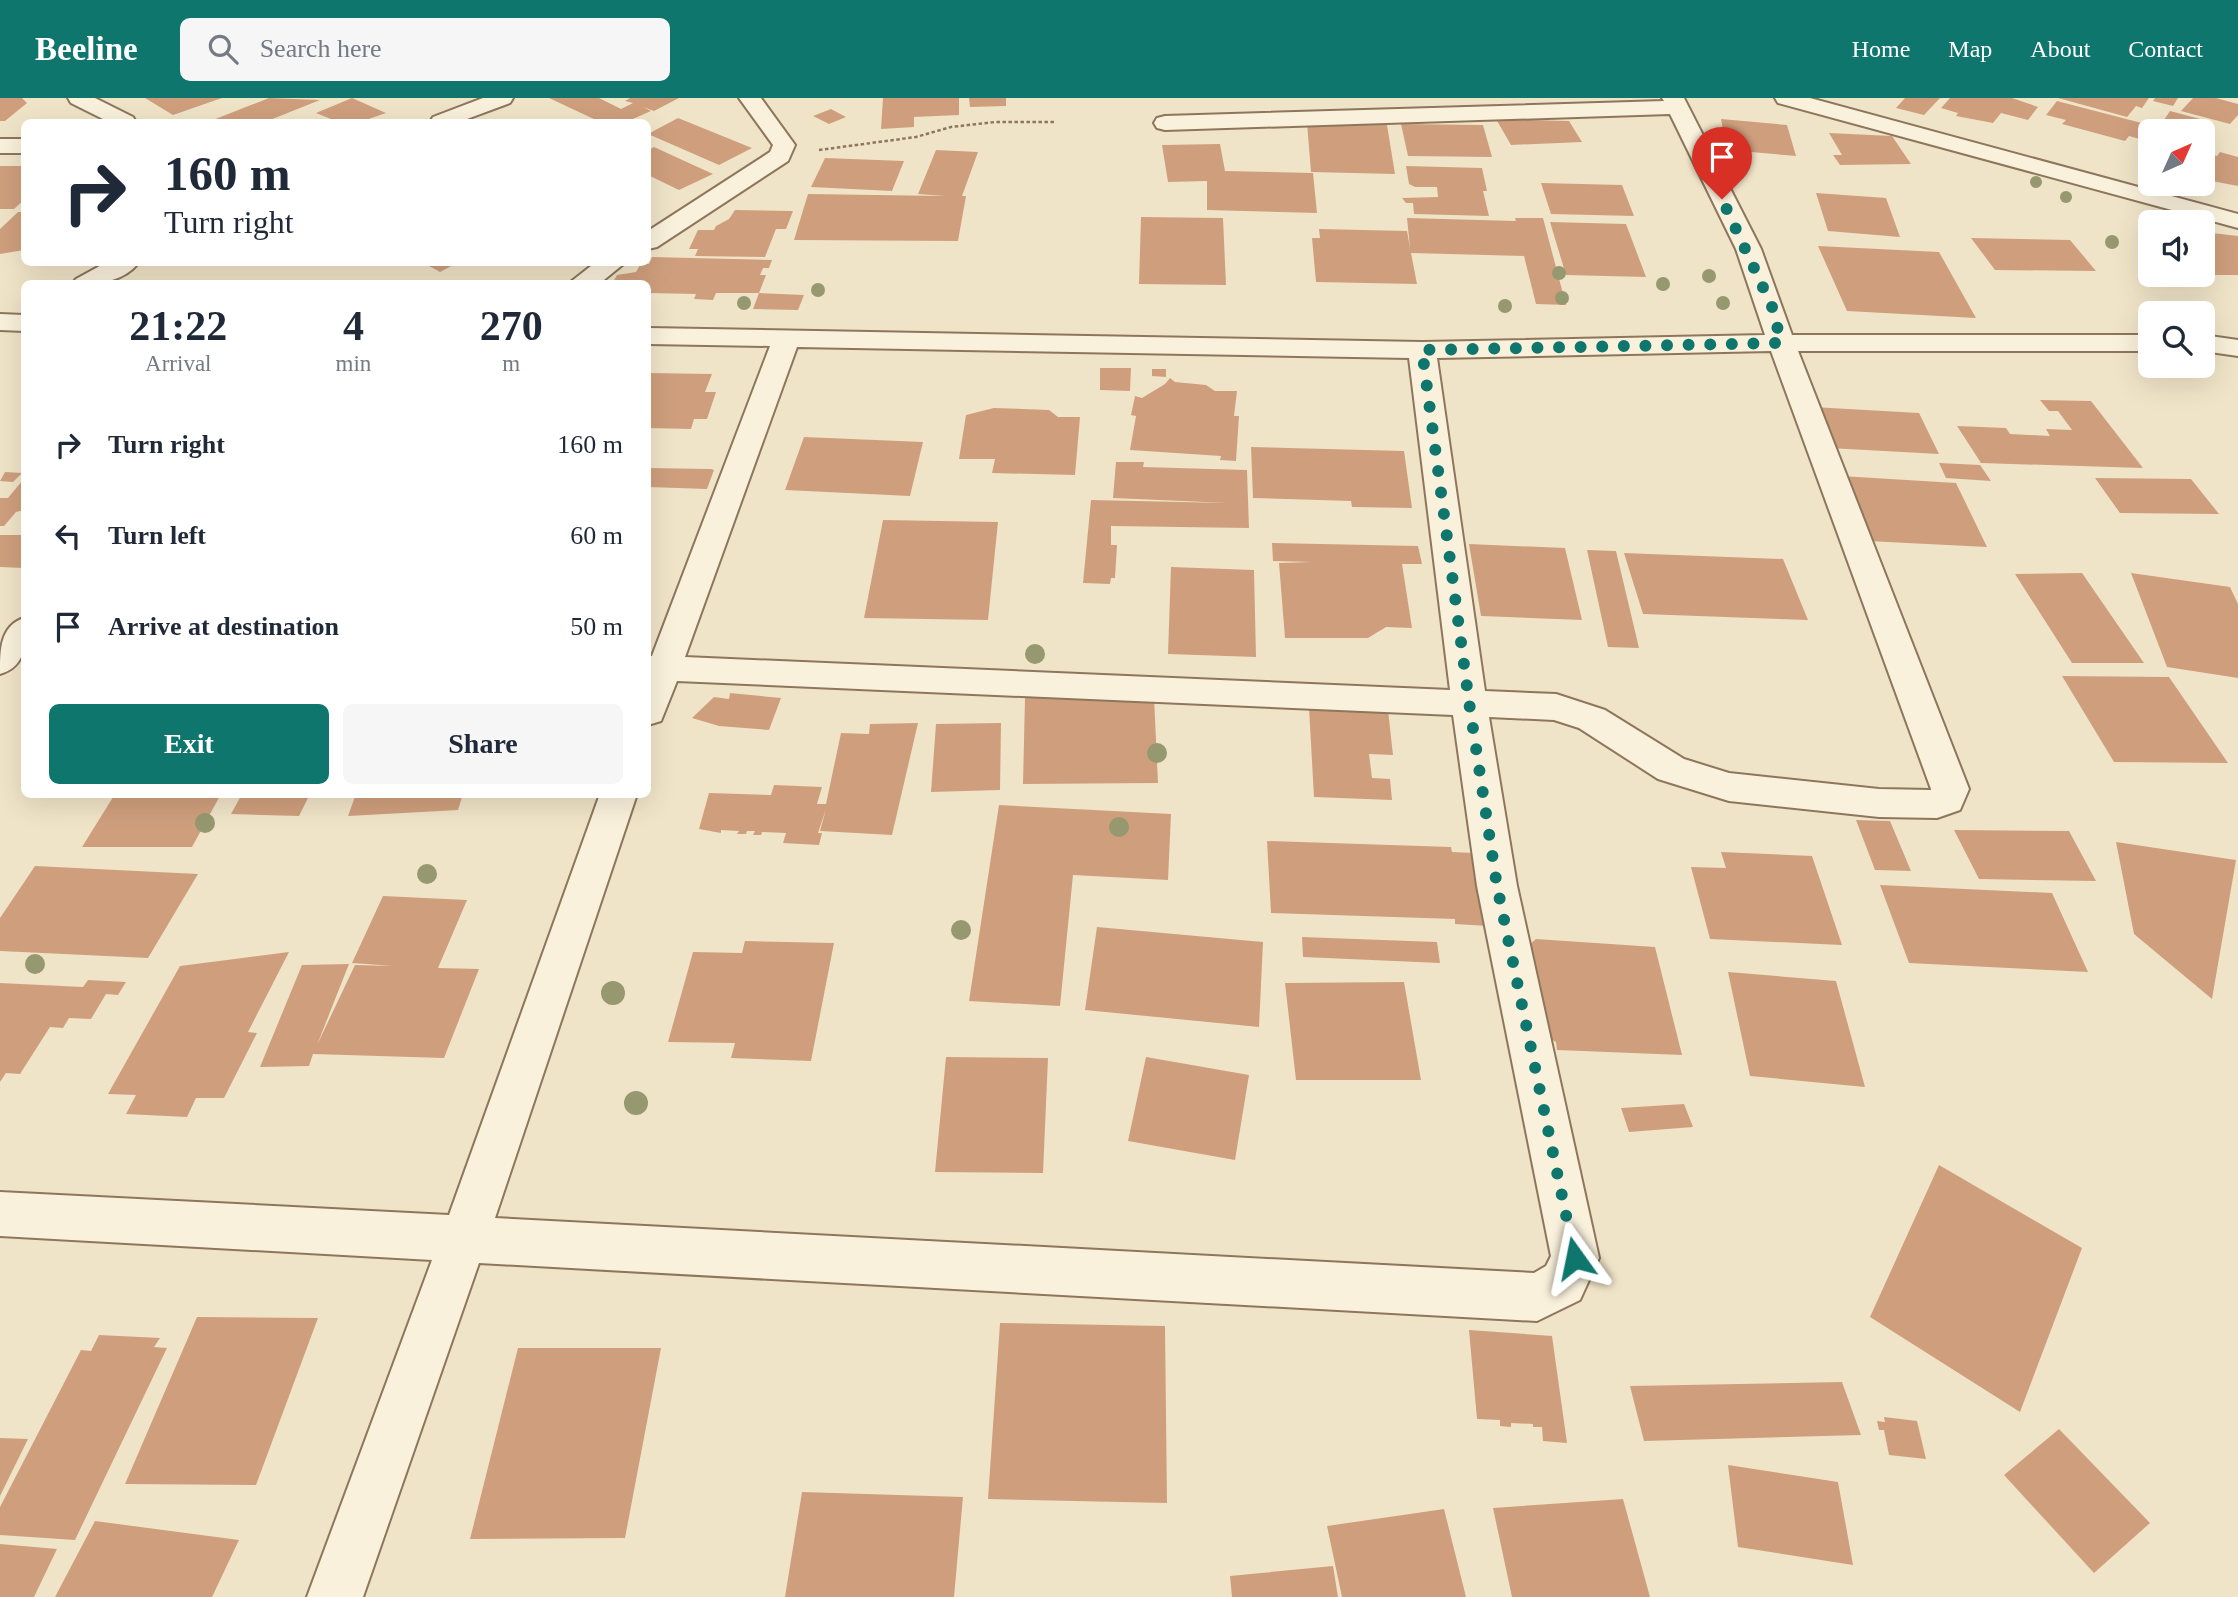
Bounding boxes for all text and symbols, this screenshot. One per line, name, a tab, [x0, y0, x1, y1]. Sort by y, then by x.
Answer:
search box	[180, 18, 670, 81]
icon: search	[204, 30, 242, 68]
text: Beeline	[35, 31, 138, 67]
text: Search here	[260, 34, 382, 63]
text: Home	[1852, 36, 1910, 62]
text: Map	[1948, 36, 1992, 62]
text: About	[2030, 36, 2090, 62]
text: Contact	[2128, 36, 2203, 62]
north arrow	[2138, 119, 2216, 196]
map controls	[2138, 119, 2215, 378]
pin	[1692, 127, 1752, 199]
icon: arrive	[1703, 138, 1741, 176]
text: 160 m	[164, 146, 291, 201]
icon: right	[49, 147, 140, 238]
text: Turn right	[164, 204, 294, 240]
button: sound	[2138, 210, 2215, 287]
button: search	[2138, 301, 2215, 378]
text: 21:22	[129, 303, 227, 349]
text: 4	[343, 303, 364, 349]
text: 270	[480, 303, 543, 349]
text: Arrival	[145, 351, 212, 376]
text: min	[336, 351, 371, 376]
text: m	[502, 351, 520, 376]
icon: right	[49, 426, 87, 464]
text: Turn right	[108, 430, 225, 459]
text: 160 m	[557, 430, 623, 459]
icon: left	[49, 517, 87, 555]
text: Turn left	[108, 521, 206, 550]
text: 60 m	[570, 521, 623, 550]
icon: arrive	[49, 608, 87, 646]
text: Arrive at destination	[108, 612, 339, 641]
text: 50 m	[570, 612, 623, 641]
button: Exit	[49, 704, 329, 784]
button: Share	[343, 704, 623, 784]
position arrow	[1538, 1221, 1612, 1295]

